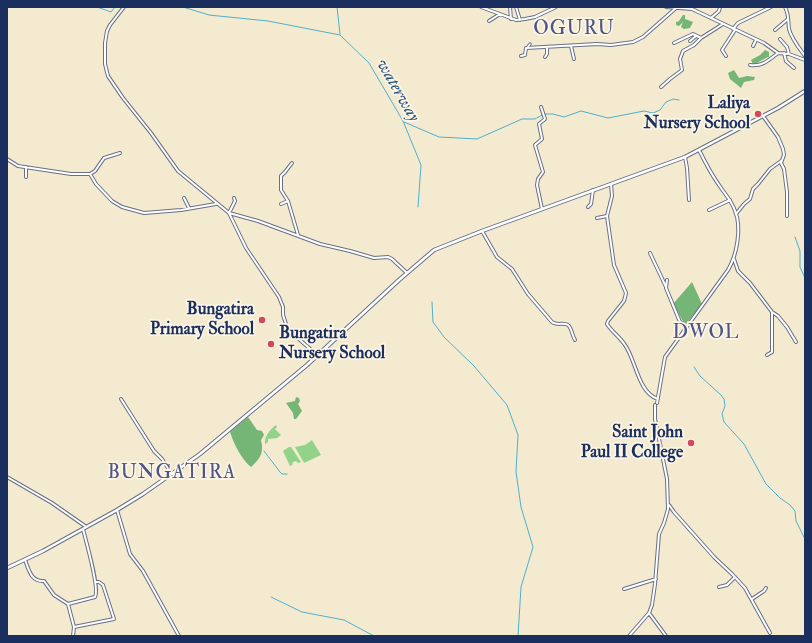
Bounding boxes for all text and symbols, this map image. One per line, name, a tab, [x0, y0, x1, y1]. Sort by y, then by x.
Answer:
district label: OGURU	[533, 19, 615, 41]
water label: waterway	[370, 56, 424, 126]
place label: Laliya Nursery School	[644, 94, 750, 134]
marker: Laliya Nursery School	[753, 109, 763, 119]
place label: Bungatira Primary School	[150, 300, 254, 340]
marker: Bungatira Primary School	[257, 315, 267, 325]
district label: DWOL	[673, 323, 739, 345]
place label: Bungatira Nursery School	[279, 324, 385, 364]
marker: Bungatira Nursery School	[266, 339, 276, 349]
place label: Saint John Paul II College	[581, 423, 683, 463]
marker: Saint John Paul II College	[686, 438, 696, 448]
district label: BUNGATIRA	[108, 463, 236, 485]

